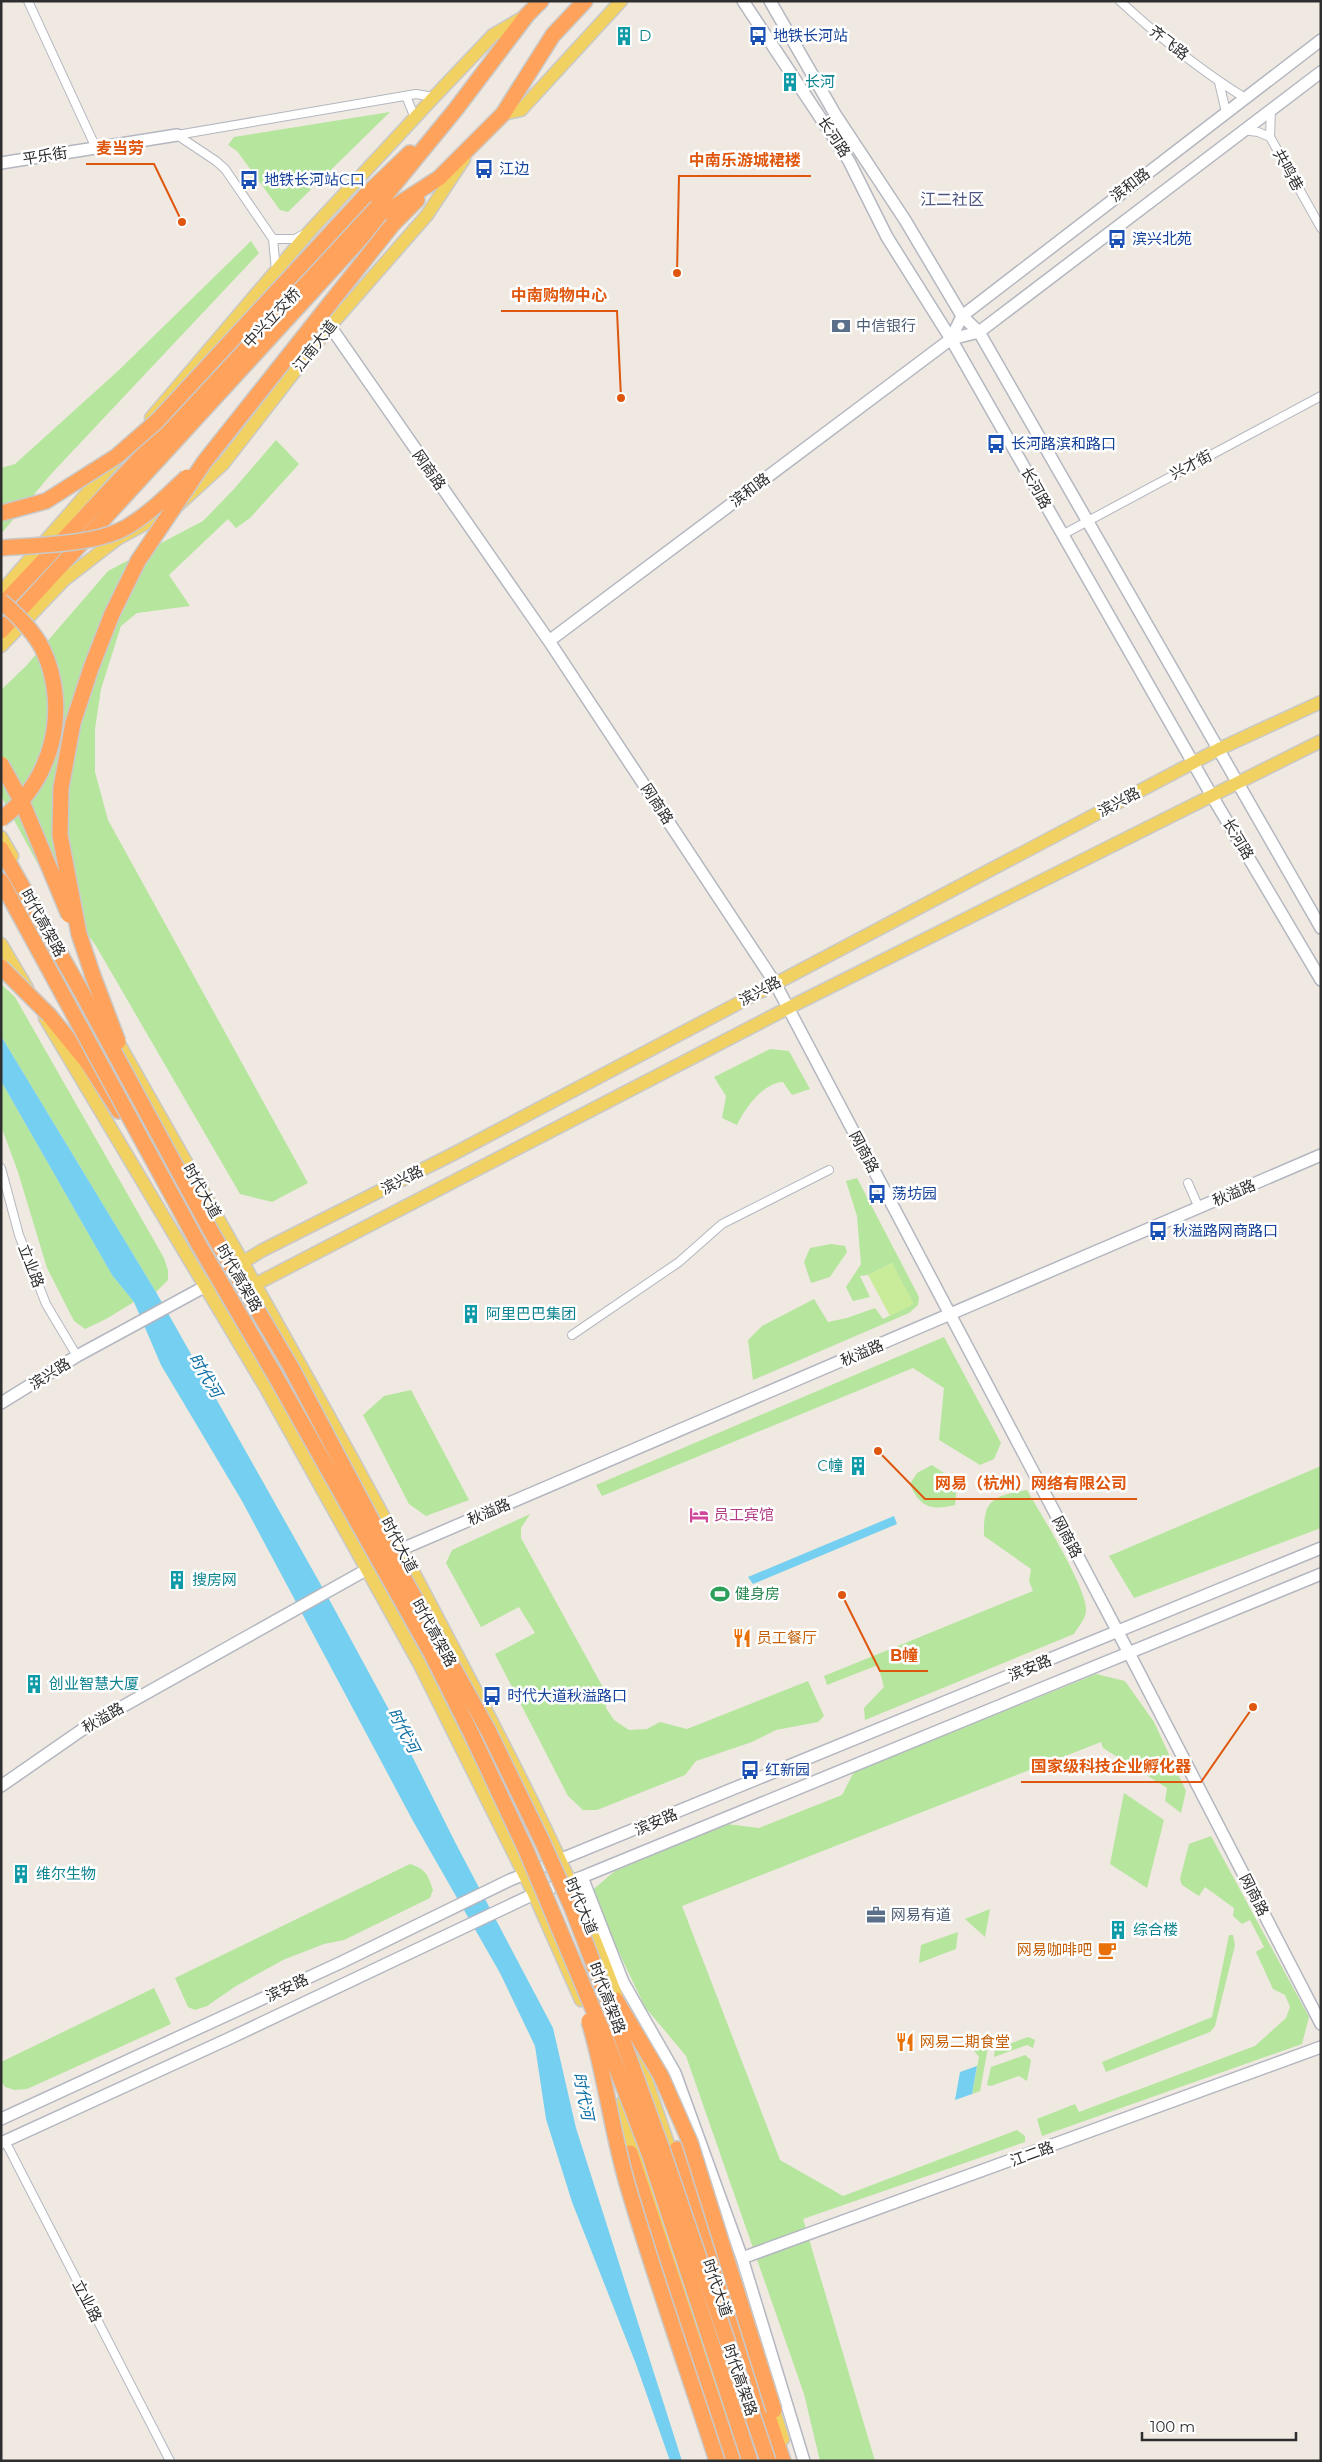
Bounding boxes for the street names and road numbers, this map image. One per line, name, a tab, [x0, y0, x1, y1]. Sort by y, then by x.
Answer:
street label: 齐飞路	[1146, 21, 1193, 64]
street label: 长河路	[814, 113, 855, 161]
street label: 平乐街	[21, 143, 69, 168]
street label: 共鸣巷	[1269, 145, 1308, 194]
street label: 滨和路	[1106, 163, 1153, 206]
street label: 中兴立交桥	[239, 284, 304, 352]
street label: 江南大道	[289, 316, 341, 375]
street label: 网商路	[409, 446, 450, 494]
street label: 兴才街	[1166, 446, 1215, 484]
street label: 长河路	[1017, 463, 1056, 512]
street label: 滨和路	[726, 468, 773, 511]
street label: 网商路	[637, 780, 678, 828]
street label: 滨兴路	[1094, 783, 1143, 821]
street label: 长河路	[1219, 815, 1258, 863]
street label: 时代高架路	[17, 885, 70, 960]
street label: 滨兴路	[735, 972, 784, 1010]
street label: 网商路	[845, 1127, 883, 1176]
street label: 时代大道	[179, 1160, 226, 1221]
street label: 滨兴路	[377, 1161, 426, 1198]
street label: 秋溢路	[1209, 1175, 1258, 1210]
street label: 立业路	[15, 1241, 48, 1290]
street label: 时代高架路	[212, 1241, 266, 1315]
street label: 秋溢路	[837, 1335, 886, 1370]
street label: 滨兴路	[26, 1354, 74, 1394]
street label: 秋溢路	[464, 1494, 513, 1529]
street label: 网商路	[1048, 1512, 1086, 1561]
street label: 时代大道	[377, 1514, 422, 1576]
street label: 时代高架路	[408, 1595, 461, 1670]
street label: 滨安路	[1005, 1650, 1054, 1685]
street label: 秋溢路	[79, 1698, 127, 1737]
street label: 滨安路	[631, 1804, 680, 1839]
street label: 网商路	[1236, 1870, 1273, 1919]
street label: 时代大道	[561, 1874, 602, 1937]
street label: 时代高架路	[585, 1959, 630, 2036]
street label: 滨安路	[262, 1969, 311, 2006]
street label: 江二路	[1007, 2137, 1056, 2170]
street label: 时代大道	[699, 2256, 736, 2319]
street label: 立业路	[69, 2276, 106, 2325]
street label: 时代高架路	[719, 2341, 762, 2418]

